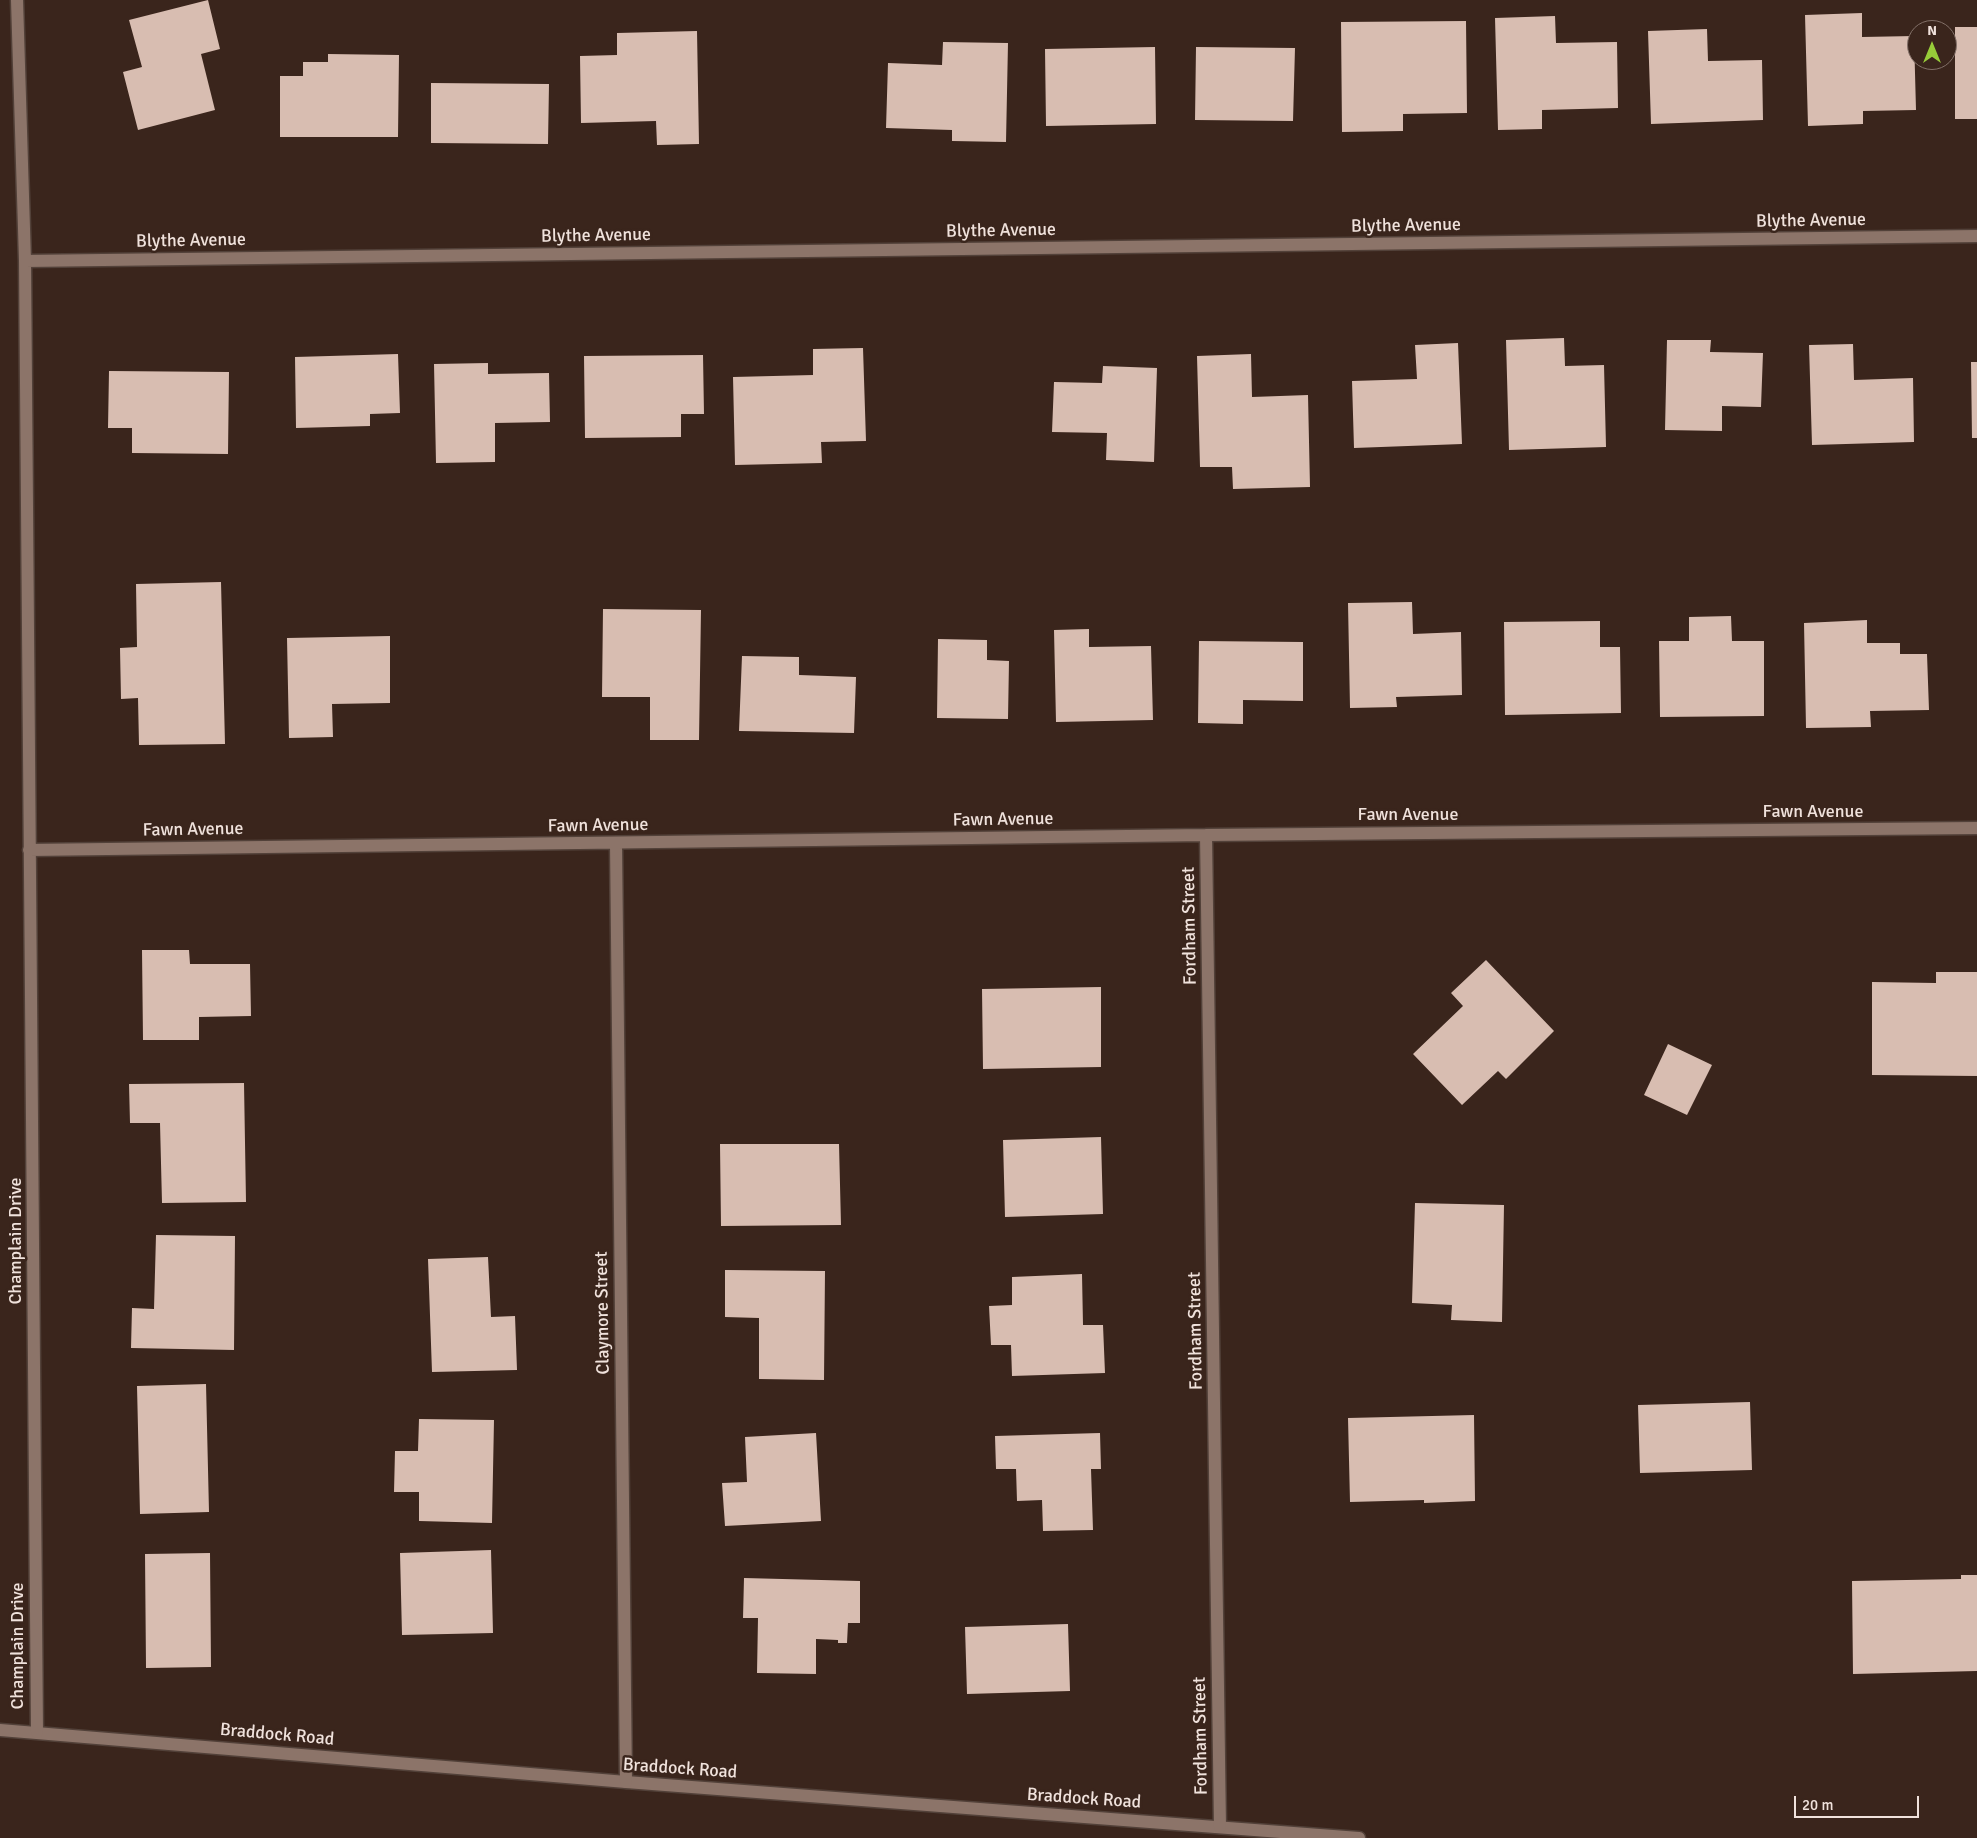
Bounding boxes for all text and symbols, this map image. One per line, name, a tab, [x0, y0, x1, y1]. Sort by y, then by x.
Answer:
north arrow	[1907, 20, 1957, 70]
text: N	[1927, 22, 1937, 39]
street label: Blythe Avenue	[1756, 209, 1866, 233]
street label: Blythe Avenue	[1351, 214, 1461, 238]
street label: Blythe Avenue	[946, 219, 1056, 243]
street label: Blythe Avenue	[541, 224, 651, 248]
street label: Blythe Avenue	[136, 229, 246, 253]
street label: Fawn Avenue	[1763, 801, 1863, 823]
street label: Fawn Avenue	[1358, 804, 1458, 826]
street label: Fawn Avenue	[952, 808, 1054, 832]
street label: Fawn Avenue	[547, 814, 649, 838]
street label: Fawn Avenue	[142, 818, 244, 842]
street label: Fordham Street	[1178, 867, 1202, 985]
street label: Champlain Drive	[5, 1177, 27, 1305]
street label: Claymore Street	[591, 1251, 615, 1375]
street label: Fordham Street	[1184, 1272, 1208, 1390]
street label: Champlain Drive	[7, 1582, 29, 1710]
street label: Fordham Street	[1189, 1677, 1213, 1795]
street label: Braddock Road	[219, 1719, 335, 1751]
street label: Braddock Road	[622, 1754, 738, 1784]
street label: Braddock Road	[1026, 1784, 1142, 1814]
scale bar	[1797, 1786, 1922, 1818]
text: 20 m	[1802, 1796, 1833, 1814]

